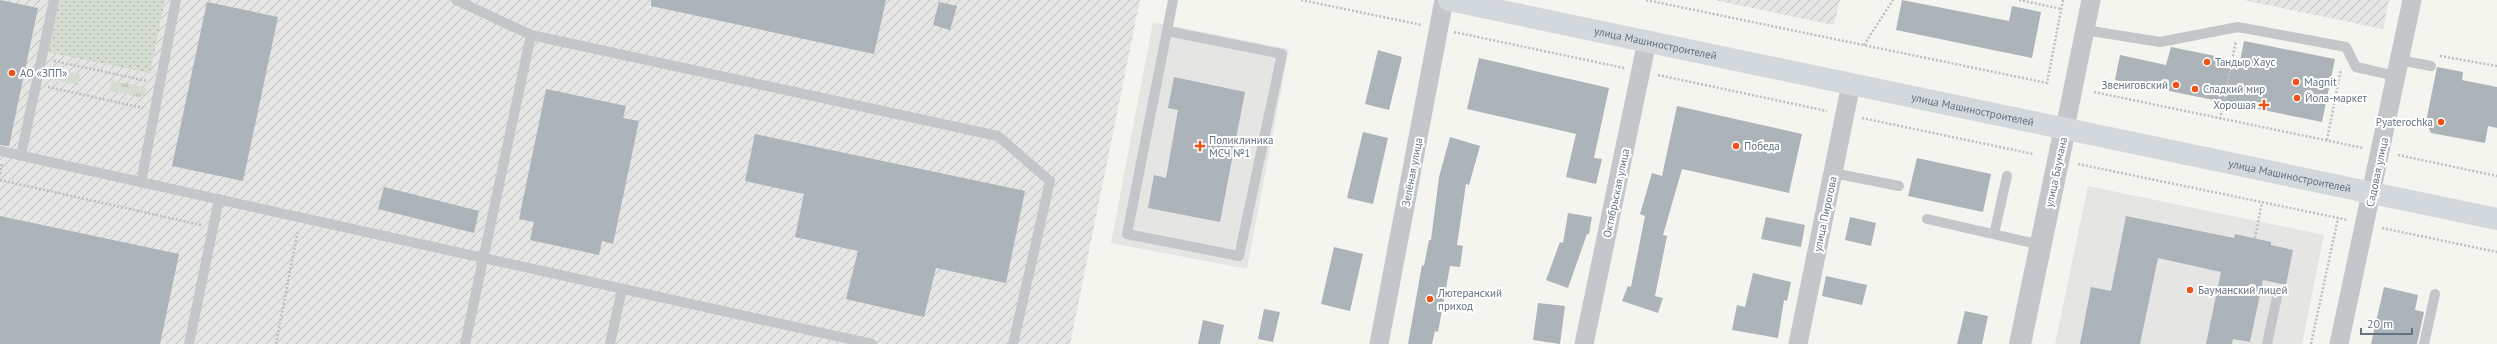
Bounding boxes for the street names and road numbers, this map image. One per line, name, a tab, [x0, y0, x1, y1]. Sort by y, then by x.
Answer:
street label: улица Машиностроителей	[1593, 24, 1718, 63]
street label: улица Машиностроителей	[1910, 90, 2035, 129]
street label: Зелёная улица	[1398, 136, 1426, 208]
street label: улица Баумана	[2042, 136, 2070, 208]
street label: Садовая улица	[2363, 136, 2391, 208]
street label: Октябрьская улица	[1600, 147, 1632, 239]
street label: улица Машиностроителей	[2227, 156, 2352, 195]
street label: улица Пирогова	[1810, 175, 1840, 253]

